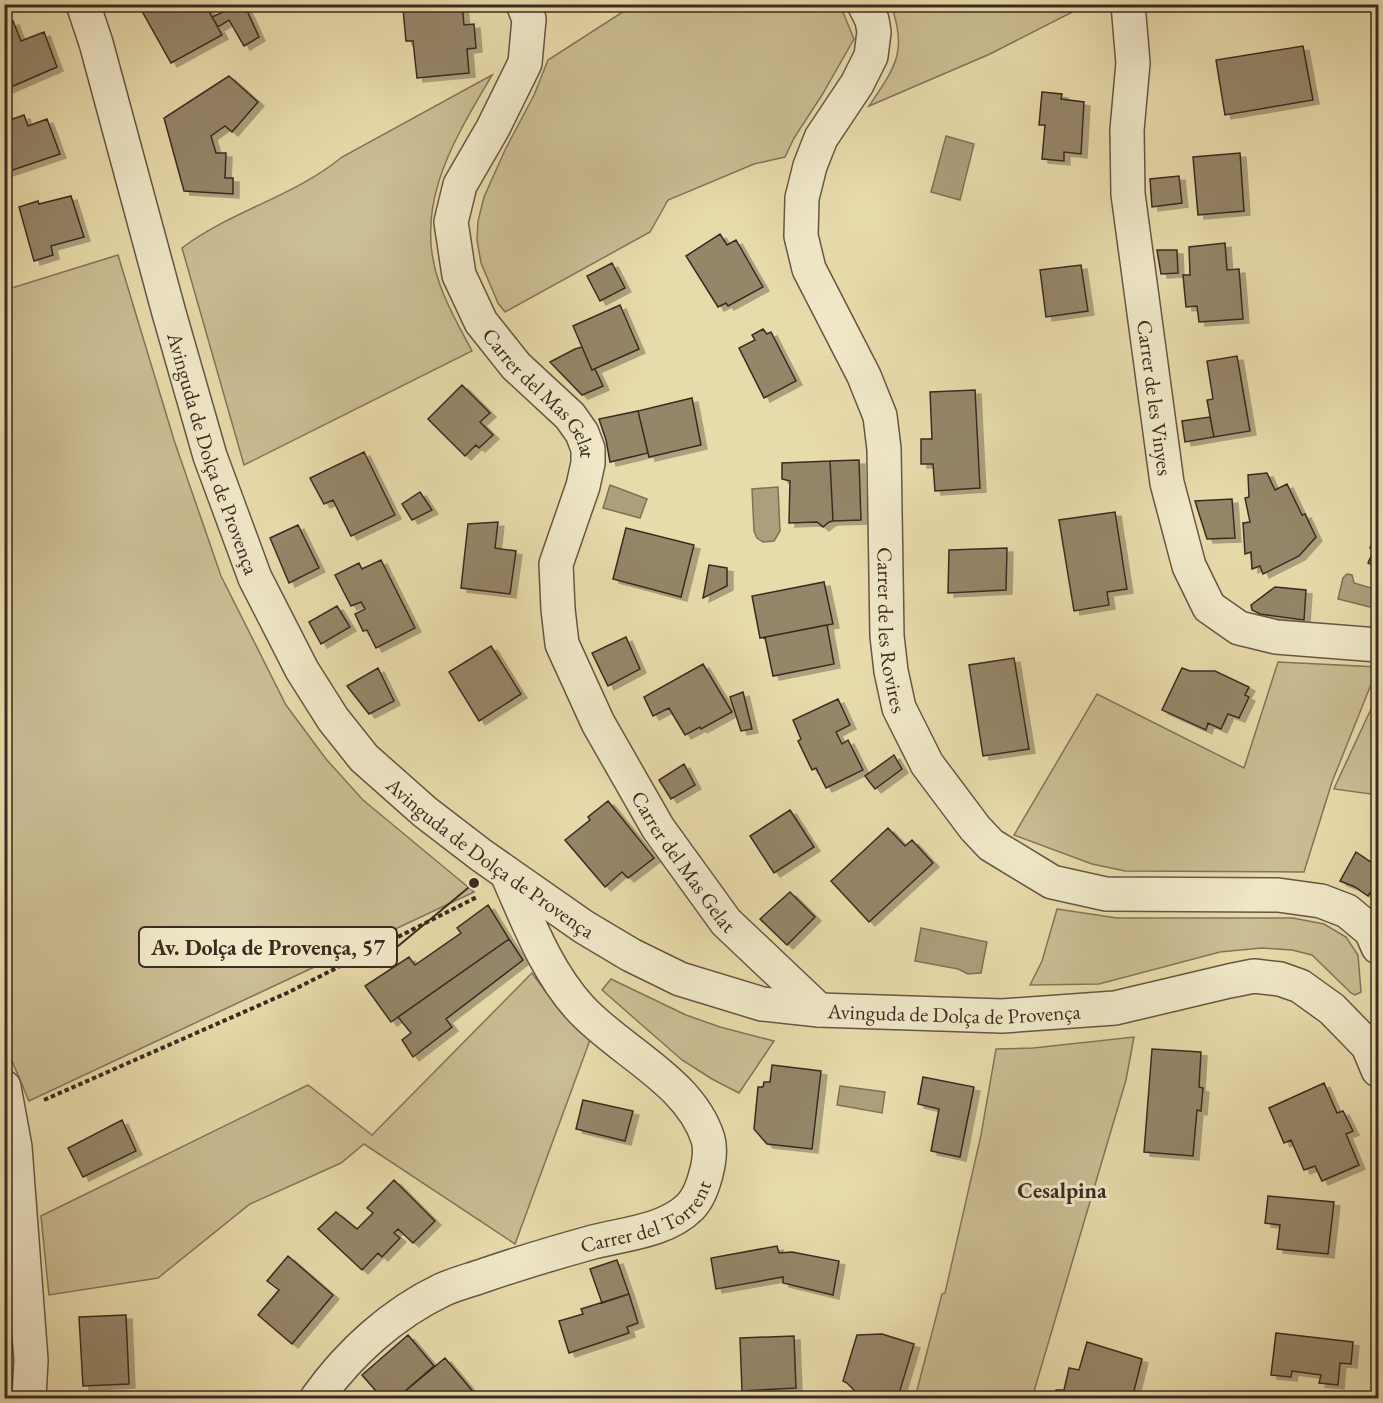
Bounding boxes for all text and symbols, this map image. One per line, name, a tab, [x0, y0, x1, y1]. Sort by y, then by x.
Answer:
street label: Carrer de les Vinyes	[1132, 318, 1179, 477]
street label: Carrer del Mas Gelat	[477, 322, 602, 459]
street label: Avinguda de Dolça de Provença	[161, 328, 266, 579]
street label: Carrer de les Rovires	[872, 547, 913, 717]
street label: Avinguda de Dolça de Provença	[380, 770, 600, 944]
street label: Carrer del Mas Gelat	[626, 786, 742, 938]
callout: Av. Dolça de Provença, 57	[139, 927, 397, 967]
text: Av. Dolça de Provença, 57	[150, 933, 385, 962]
street label: Avinguda de Dolça de Provença	[826, 997, 1082, 1030]
street label: Carrer del Torrent	[577, 1176, 717, 1258]
district label: Cesalpina	[1017, 1176, 1107, 1205]

